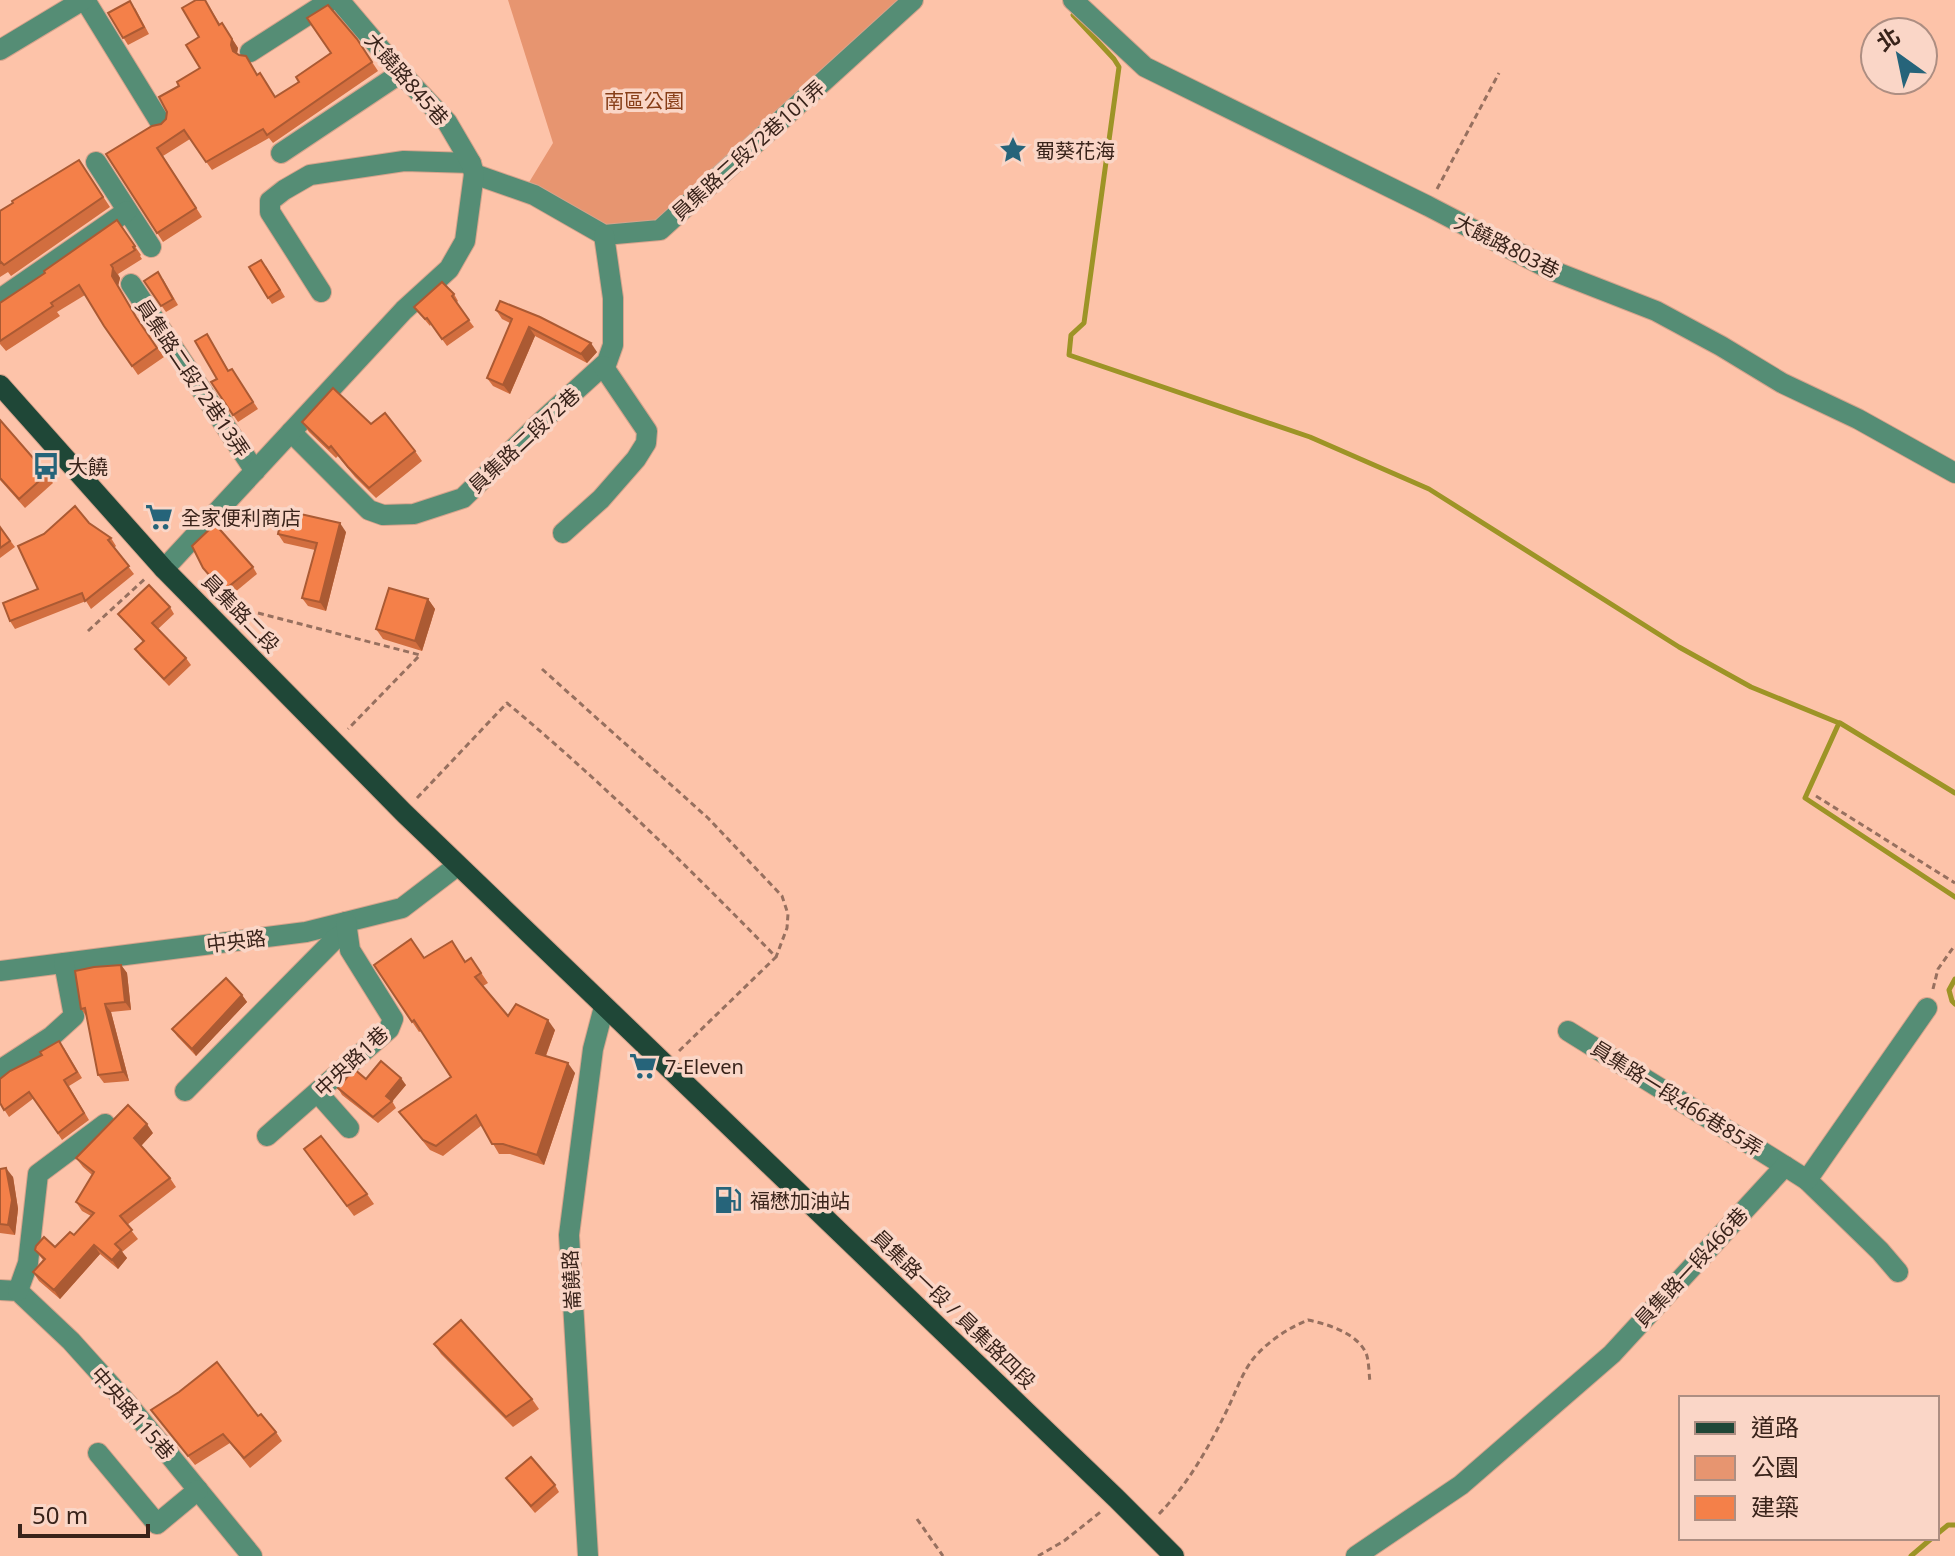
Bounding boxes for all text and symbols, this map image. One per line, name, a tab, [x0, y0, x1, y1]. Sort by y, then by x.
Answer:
north arrow	[1859, 16, 1939, 96]
text: 北	[1870, 20, 1905, 57]
street label: 大饒路845巷	[359, 27, 455, 131]
street label: 員集路二段72巷101弄	[666, 74, 830, 226]
park label: 南區公園	[604, 87, 684, 114]
place icon: 蜀葵花海	[998, 135, 1028, 165]
place label: 蜀葵花海	[1035, 137, 1115, 164]
street label: 大饒路803巷	[1450, 208, 1564, 284]
street label: 員集路二段72巷13弄	[130, 293, 256, 463]
street label: 員集路二段72巷	[463, 381, 585, 499]
bus stop icon: 大饒	[31, 451, 61, 481]
place label: 大饒	[68, 453, 108, 480]
supermarket icon: 全家便利商店	[144, 502, 174, 532]
place label: 全家便利商店	[181, 504, 301, 531]
street label: 員集路二段	[197, 568, 285, 658]
street label: 中央路	[205, 924, 267, 958]
street label: 中央路1巷	[308, 1020, 394, 1102]
street label: 員集路一段466巷85弄	[1586, 1034, 1768, 1162]
supermarket icon: 7-Eleven	[628, 1051, 658, 1081]
place label: 7-Eleven	[665, 1053, 744, 1080]
fuel station icon: 福懋加油站	[713, 1185, 743, 1215]
place label: 福懋加油站	[750, 1187, 850, 1214]
street label: 員集路一段466巷	[1629, 1201, 1753, 1333]
street label: 員集路一段 / 員集路四段	[866, 1224, 1042, 1394]
street label: 崙饒路	[556, 1249, 586, 1311]
street label: 中央路115巷	[85, 1361, 181, 1465]
legend	[1679, 1396, 1939, 1540]
text: 道路	[1751, 1410, 1799, 1443]
text: 公園	[1751, 1450, 1799, 1483]
scale bar	[20, 1488, 148, 1538]
text: 建築	[1751, 1490, 1799, 1523]
text: 50 m	[32, 1498, 88, 1531]

